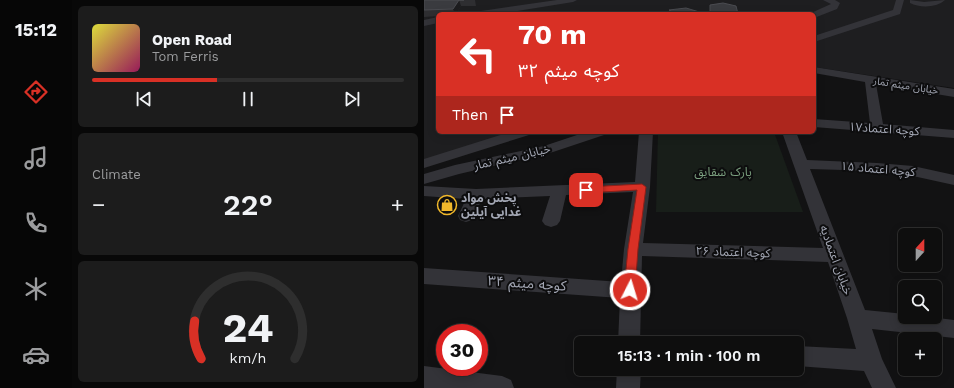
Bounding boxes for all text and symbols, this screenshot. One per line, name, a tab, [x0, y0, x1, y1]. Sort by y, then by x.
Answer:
text: 70 m	[518, 18, 587, 51]
text: 15:12	[15, 19, 57, 40]
icon: left	[452, 28, 504, 80]
text: Open Road	[152, 31, 232, 49]
text: Tom Ferris	[152, 49, 219, 64]
text: کوچه میثم ۳۲	[518, 60, 619, 81]
street label: خیابان میثم تمار	[871, 75, 939, 98]
icon: directions	[22, 78, 50, 106]
icon: previous	[133, 88, 155, 110]
icon: pause	[237, 88, 259, 110]
icon: next	[341, 88, 363, 110]
icon: arrive	[496, 104, 518, 126]
text: Then	[452, 106, 488, 124]
street label: کوچه اعتماد۱۷	[848, 120, 921, 140]
street label: خیابان میثم تمار	[471, 141, 552, 175]
icon: music	[22, 144, 50, 172]
street label: کوچه اعتماد ۱۵	[840, 159, 917, 180]
park label: پارک شقایق	[694, 165, 752, 180]
text: Climate	[92, 167, 141, 182]
pin	[569, 173, 603, 207]
icon: arrive	[575, 179, 597, 201]
text: 22°	[223, 187, 273, 222]
place label: پخش مواد غدایی آیلین	[461, 191, 522, 219]
text: −	[92, 192, 105, 217]
text: +	[391, 192, 404, 217]
shop icon: پخش مواد غدایی آیلین	[436, 194, 458, 216]
icon: phone	[22, 209, 50, 237]
street label: خیابان اعتمادیه	[817, 223, 855, 297]
north arrow	[898, 228, 942, 272]
map controls	[898, 228, 942, 376]
street label: کوچه اعتماد ۲۶	[695, 244, 772, 261]
position arrow	[609, 269, 651, 311]
street label: کوچه میثم ۳۴	[487, 272, 567, 297]
icon: climate	[22, 275, 50, 303]
button: search	[898, 280, 942, 324]
text: 24	[222, 303, 274, 352]
speed limit sign: 30	[436, 324, 488, 376]
button: +	[898, 332, 942, 376]
icon: car	[22, 341, 50, 369]
text: 15:13 · 1 min · 100 m	[618, 347, 760, 365]
text: km/h	[230, 350, 266, 366]

